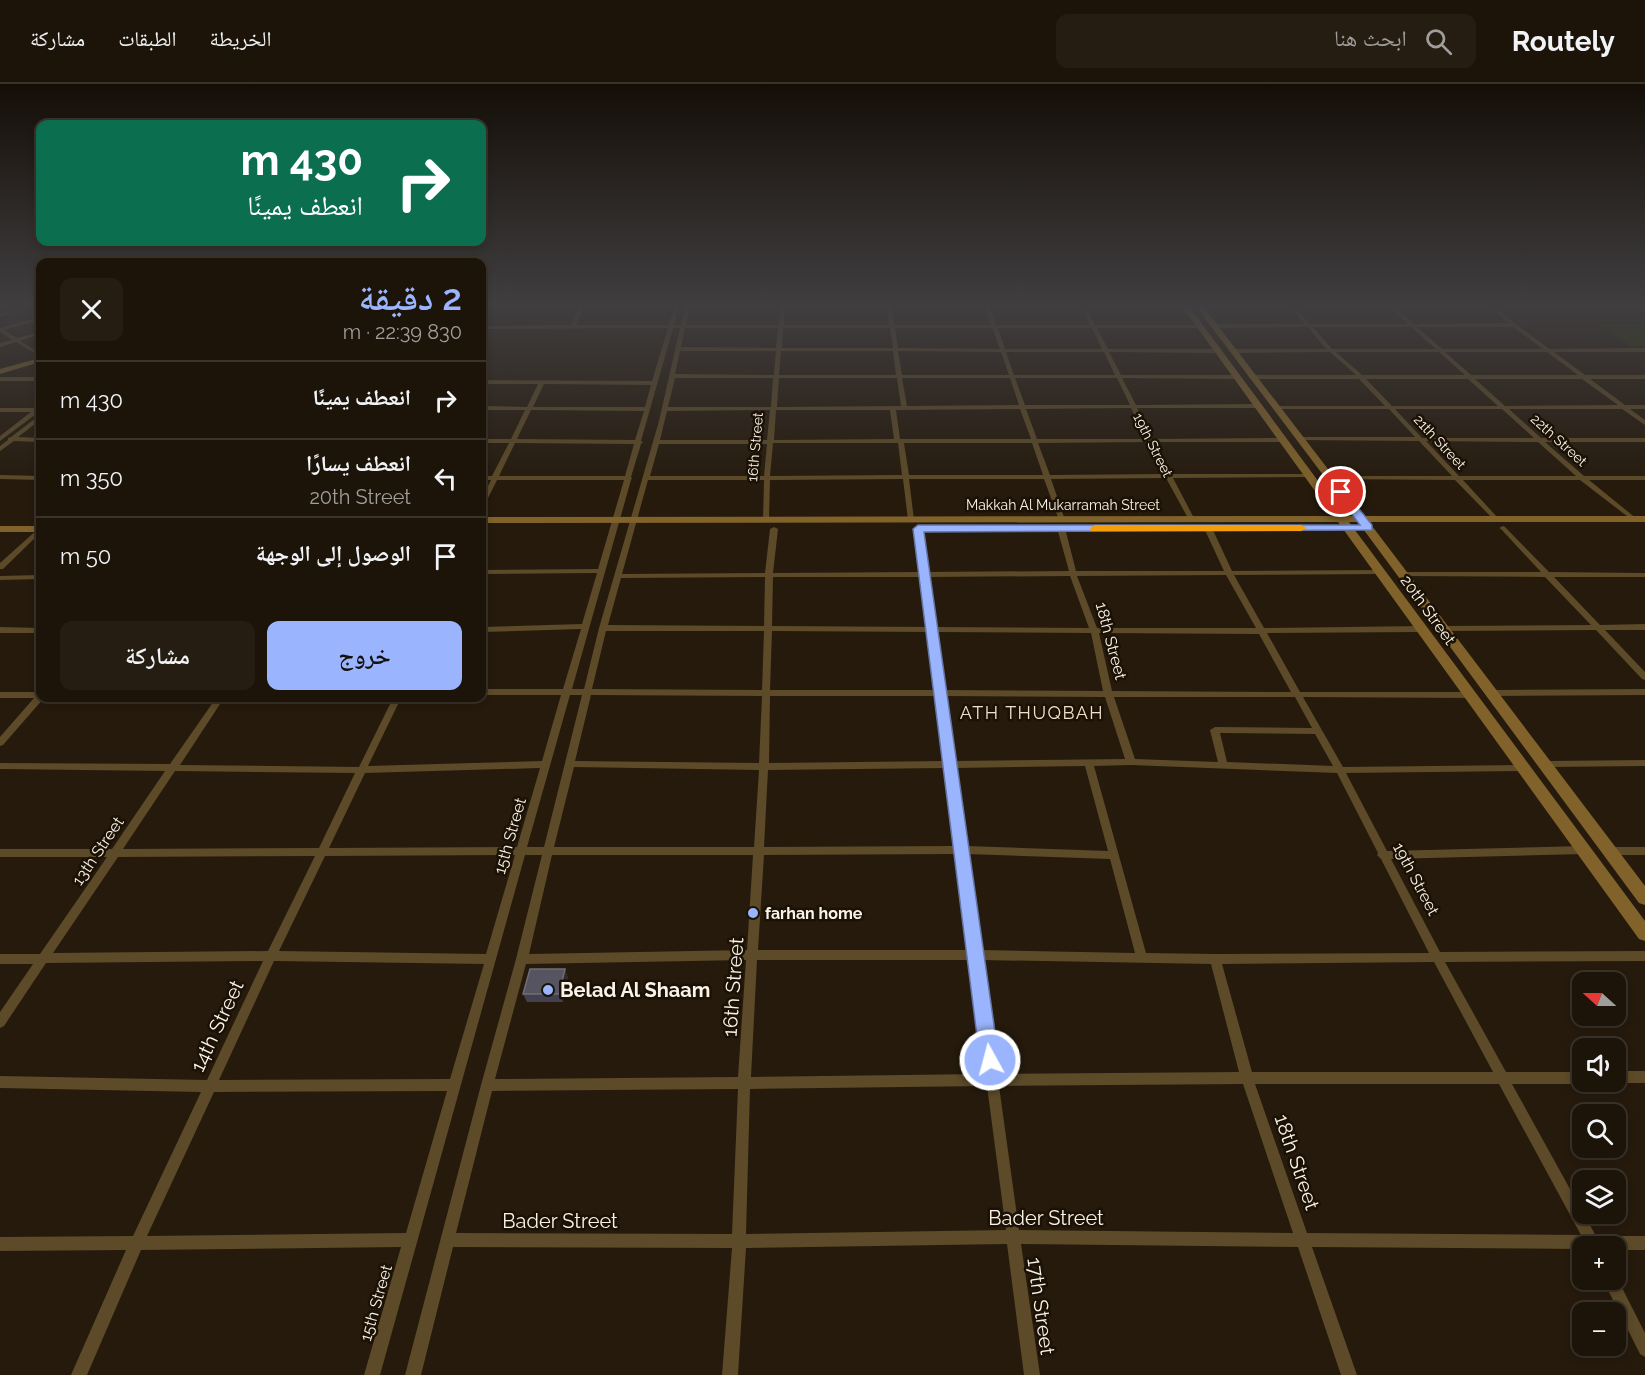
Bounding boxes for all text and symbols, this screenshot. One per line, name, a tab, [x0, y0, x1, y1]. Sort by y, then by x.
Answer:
search box	[1056, 14, 1476, 68]
text: ابحث هنا	[1334, 25, 1407, 51]
icon: search	[1422, 25, 1455, 58]
text: Routely	[1512, 25, 1615, 58]
text: مشاركة	[30, 26, 85, 51]
text: الطبقات	[118, 26, 177, 51]
text: الخريطة	[210, 26, 271, 51]
text: 430 m	[241, 136, 363, 185]
icon: right	[384, 144, 462, 222]
text: انعطف يمينًا	[247, 190, 363, 221]
text: 2 دقيقة	[359, 276, 462, 318]
button: close	[60, 278, 123, 341]
text: 830 m · 22:39	[343, 320, 462, 344]
text: انعطف يمينًا	[312, 384, 411, 410]
icon: right	[429, 384, 462, 417]
text: 430 m	[60, 387, 123, 413]
street label: 19th Street	[1130, 410, 1176, 480]
street label: 16th Street	[744, 411, 766, 482]
street label: 21th Street	[1411, 411, 1469, 473]
street label: 22th Street	[1528, 411, 1591, 470]
text: انعطف يسارًا	[306, 450, 411, 476]
icon: left	[429, 462, 462, 495]
text: 350 m	[60, 465, 123, 491]
pin	[1315, 466, 1366, 517]
icon: arrive	[1324, 475, 1357, 508]
text: 20th Street	[309, 485, 411, 509]
street label: Makkah Al Mukarramah Street	[966, 497, 1160, 513]
text: الوصول إلى الوجهة	[256, 540, 411, 566]
icon: arrive	[429, 540, 462, 573]
text: 50 m	[60, 543, 111, 569]
street label: 20th Street	[1396, 572, 1460, 649]
street label: 18th Street	[1092, 600, 1131, 682]
button: مشاركة	[60, 621, 255, 690]
button: خروج	[267, 621, 462, 690]
district label: ATH THUQBAH	[960, 702, 1104, 723]
street label: 15th Street	[490, 795, 530, 876]
street label: 13th Street	[68, 813, 128, 889]
street label: 19th Street	[1389, 840, 1443, 919]
place label: farhan home	[765, 904, 863, 923]
marker: farhan home	[746, 906, 760, 920]
street label: 16th Street	[718, 936, 748, 1037]
north arrow	[1572, 972, 1626, 1026]
map controls	[1572, 972, 1626, 1356]
street label: 14th Street	[185, 976, 249, 1076]
place label: Belad Al Shaam	[560, 978, 710, 1002]
marker: Belad Al Shaam	[541, 983, 555, 997]
position arrow	[958, 1028, 1022, 1092]
button: sound	[1572, 1038, 1626, 1092]
button: search	[1572, 1104, 1626, 1158]
street label: 18th Street	[1269, 1111, 1325, 1213]
button: layers	[1572, 1170, 1626, 1224]
street label: Bader Street	[988, 1206, 1104, 1230]
street label: Bader Street	[502, 1209, 618, 1233]
button: +	[1572, 1236, 1626, 1290]
street label: 17th Street	[1022, 1256, 1060, 1357]
street label: 15th Street	[356, 1262, 396, 1343]
button: −	[1572, 1302, 1626, 1356]

